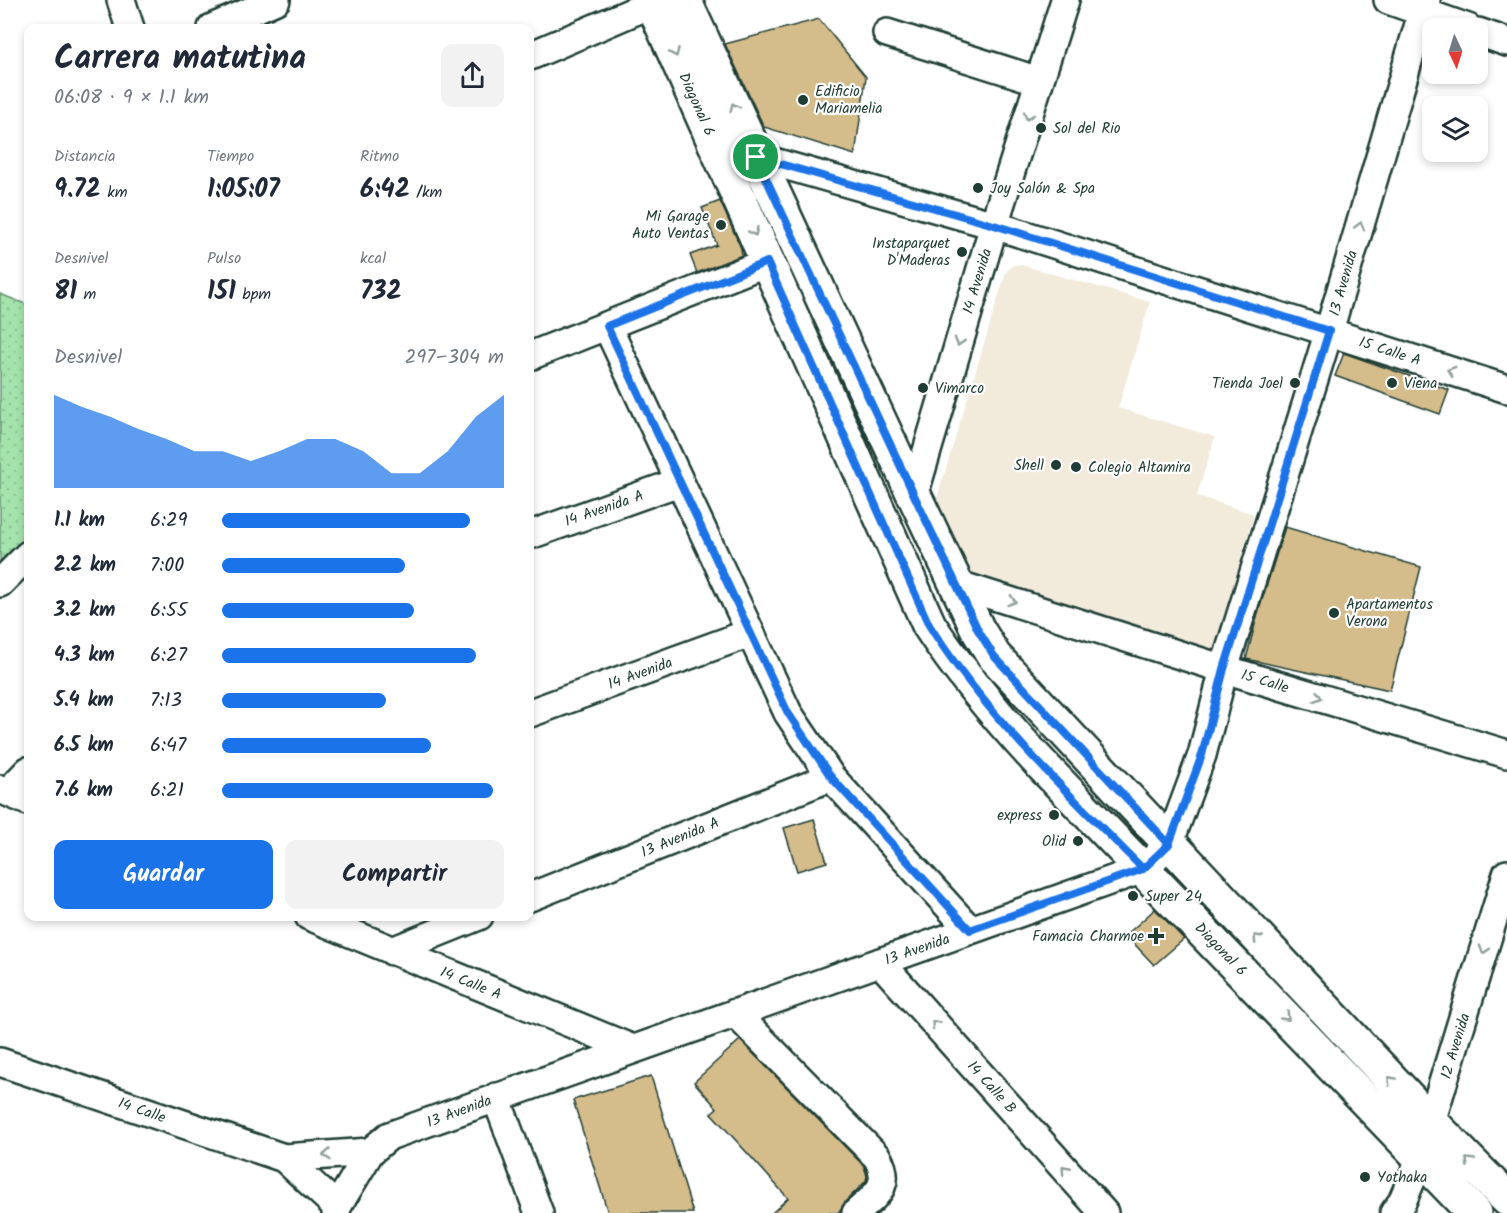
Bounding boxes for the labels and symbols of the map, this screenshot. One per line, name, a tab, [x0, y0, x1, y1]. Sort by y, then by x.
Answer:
north arrow	[1422, 18, 1488, 84]
one-way arrow	[668, 47, 680, 58]
street label: Diagonal 6	[671, 69, 721, 140]
place label: Edificio Mariamelia	[815, 80, 882, 121]
marker: Edificio Mariamelia	[796, 93, 810, 107]
one-way arrow	[729, 103, 741, 114]
one-way arrow	[1023, 110, 1036, 121]
place label: Sol del Rio	[1053, 117, 1121, 141]
marker: Sol del Rio	[1034, 121, 1048, 135]
pin	[730, 131, 781, 182]
place label: Joy Salón & Spa	[990, 177, 1095, 201]
marker: Joy Salón & Spa	[971, 181, 985, 195]
place label: Mi Garage Auto Ventas	[632, 205, 710, 246]
marker: Mi Garage Auto Ventas	[714, 218, 728, 232]
one-way arrow	[1353, 221, 1365, 232]
one-way arrow	[747, 225, 759, 236]
place label: Instaparquet D'Maderas	[872, 232, 951, 273]
marker: Instaparquet D'Maderas	[955, 245, 969, 259]
street label: 14 Avenida	[957, 246, 999, 317]
street label: 13 Avenida	[1323, 247, 1365, 319]
street label: 15 Calle A	[1356, 331, 1424, 373]
one-way arrow	[954, 337, 966, 347]
one-way arrow	[1446, 366, 1457, 378]
place label: Tienda Joel	[1212, 372, 1283, 396]
place label: Viena	[1404, 372, 1437, 396]
marker: Tienda Joel	[1288, 376, 1302, 390]
marker: Viena	[1385, 376, 1399, 390]
place label: Vimarco	[935, 377, 984, 401]
marker: Vimarco	[916, 381, 930, 395]
place label: Shell	[1014, 454, 1044, 478]
place label: Colegio Altamira	[1088, 456, 1191, 480]
marker: Shell	[1049, 458, 1063, 472]
marker: Colegio Altamira	[1069, 460, 1083, 474]
street label: 14 Avenida A	[561, 484, 647, 534]
place label: Apartamentos Verona	[1346, 593, 1433, 634]
one-way arrow	[1006, 594, 1017, 607]
marker: Apartamentos Verona	[1327, 606, 1341, 620]
street label: 14 Avenida	[605, 651, 676, 697]
street label: 15 Calle	[1238, 663, 1292, 701]
one-way arrow	[1312, 690, 1323, 702]
place label: express	[997, 804, 1043, 828]
marker: express	[1047, 808, 1061, 822]
street label: 13 Avenida A	[638, 811, 723, 865]
place label: Olid	[1042, 830, 1067, 854]
marker: Olid	[1071, 834, 1085, 848]
place label: Super 24	[1145, 885, 1202, 909]
marker: Super 24	[1126, 889, 1140, 903]
street label: Diagonal 6	[1188, 917, 1252, 982]
place label: Famacia Charmoe	[1032, 925, 1144, 949]
street label: 13 Avenida	[881, 928, 953, 972]
marker: Famacia Charmoe	[1149, 929, 1163, 943]
one-way arrow	[1254, 934, 1265, 945]
one-way arrow	[1479, 944, 1491, 955]
street label: 14 Calle A	[436, 961, 505, 1007]
one-way arrow	[1279, 1010, 1290, 1020]
street label: 12 Avenida	[1435, 1010, 1477, 1082]
one-way arrow	[931, 1020, 942, 1030]
street label: 14 Calle B	[961, 1056, 1022, 1120]
one-way arrow	[1387, 1076, 1398, 1086]
street label: 13 Avenida	[423, 1089, 495, 1135]
street label: 14 Calle	[115, 1092, 169, 1130]
one-way arrow	[323, 1149, 332, 1162]
one-way arrow	[1465, 1157, 1476, 1168]
one-way arrow	[1061, 1165, 1072, 1176]
place label: Yothaka	[1377, 1166, 1427, 1190]
marker: Yothaka	[1358, 1170, 1372, 1184]

